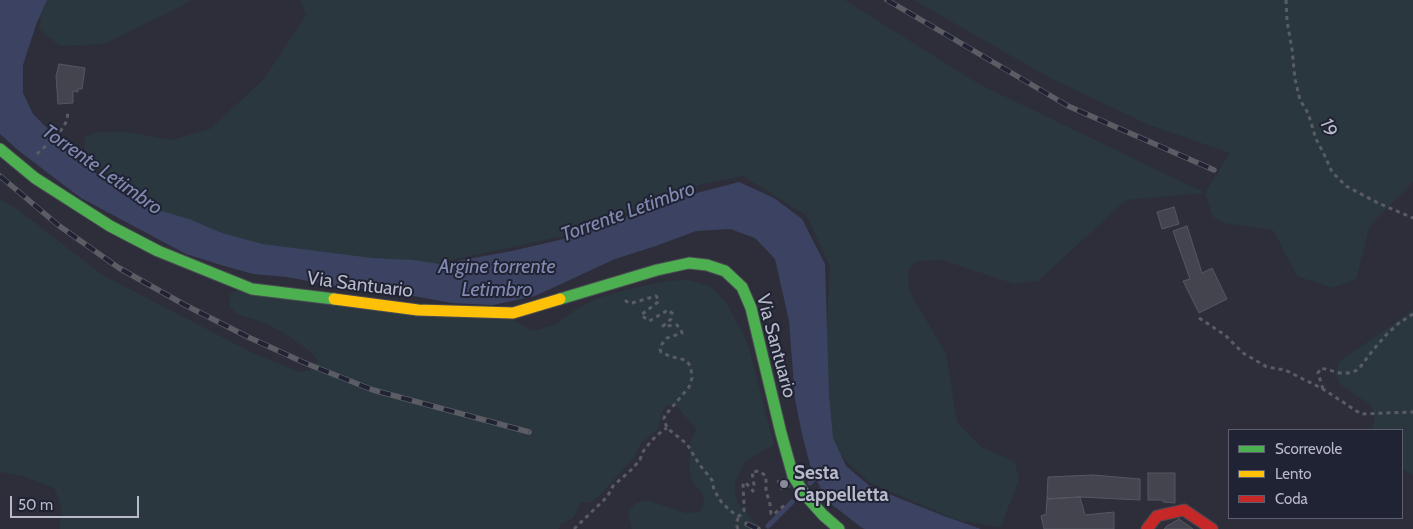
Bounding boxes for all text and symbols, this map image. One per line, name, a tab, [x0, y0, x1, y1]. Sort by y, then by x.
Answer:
street label: 19	[1314, 116, 1342, 140]
water label: Torrente Letimbro	[37, 120, 167, 220]
water label: Torrente Letimbro	[558, 177, 698, 247]
water label: Argine torrente Letimbro	[438, 255, 556, 302]
street label: Via Santuario	[306, 267, 414, 303]
street label: Via Santuario	[751, 292, 801, 400]
legend	[1228, 429, 1403, 519]
text: Scorrevole	[1275, 440, 1342, 458]
place label: Sesta Cappelletta	[794, 462, 889, 506]
text: Lento	[1275, 465, 1312, 483]
marker: Sesta Cappelletta	[778, 478, 790, 490]
scale bar	[12, 486, 141, 518]
text: Coda	[1275, 490, 1308, 508]
text: 50 m	[18, 496, 53, 514]

